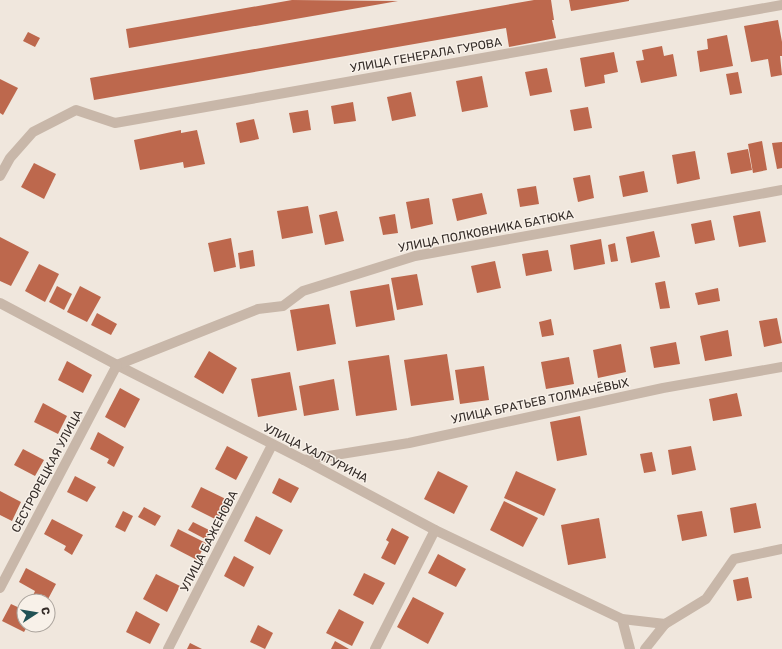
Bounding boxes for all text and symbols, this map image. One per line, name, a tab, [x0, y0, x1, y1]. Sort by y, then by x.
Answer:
street label: УЛИЦА ГЕНЕРАЛА ГУРОВА	[349, 35, 503, 75]
street label: УЛИЦА ПОЛКОВНИКА БАТЮКА	[397, 207, 575, 255]
street label: УЛИЦА БРАТЬЕВ ТОЛМАЧЁВЫХ	[450, 375, 631, 427]
street label: СЕСТРОРЕЦКАЯ УЛИЦА	[9, 407, 85, 535]
street label: УЛИЦА ХАЛТУРИНА	[262, 421, 370, 485]
street label: УЛИЦА БАЖЕНОВА	[177, 488, 241, 594]
north arrow	[16, 593, 56, 633]
text: С	[38, 606, 53, 616]

